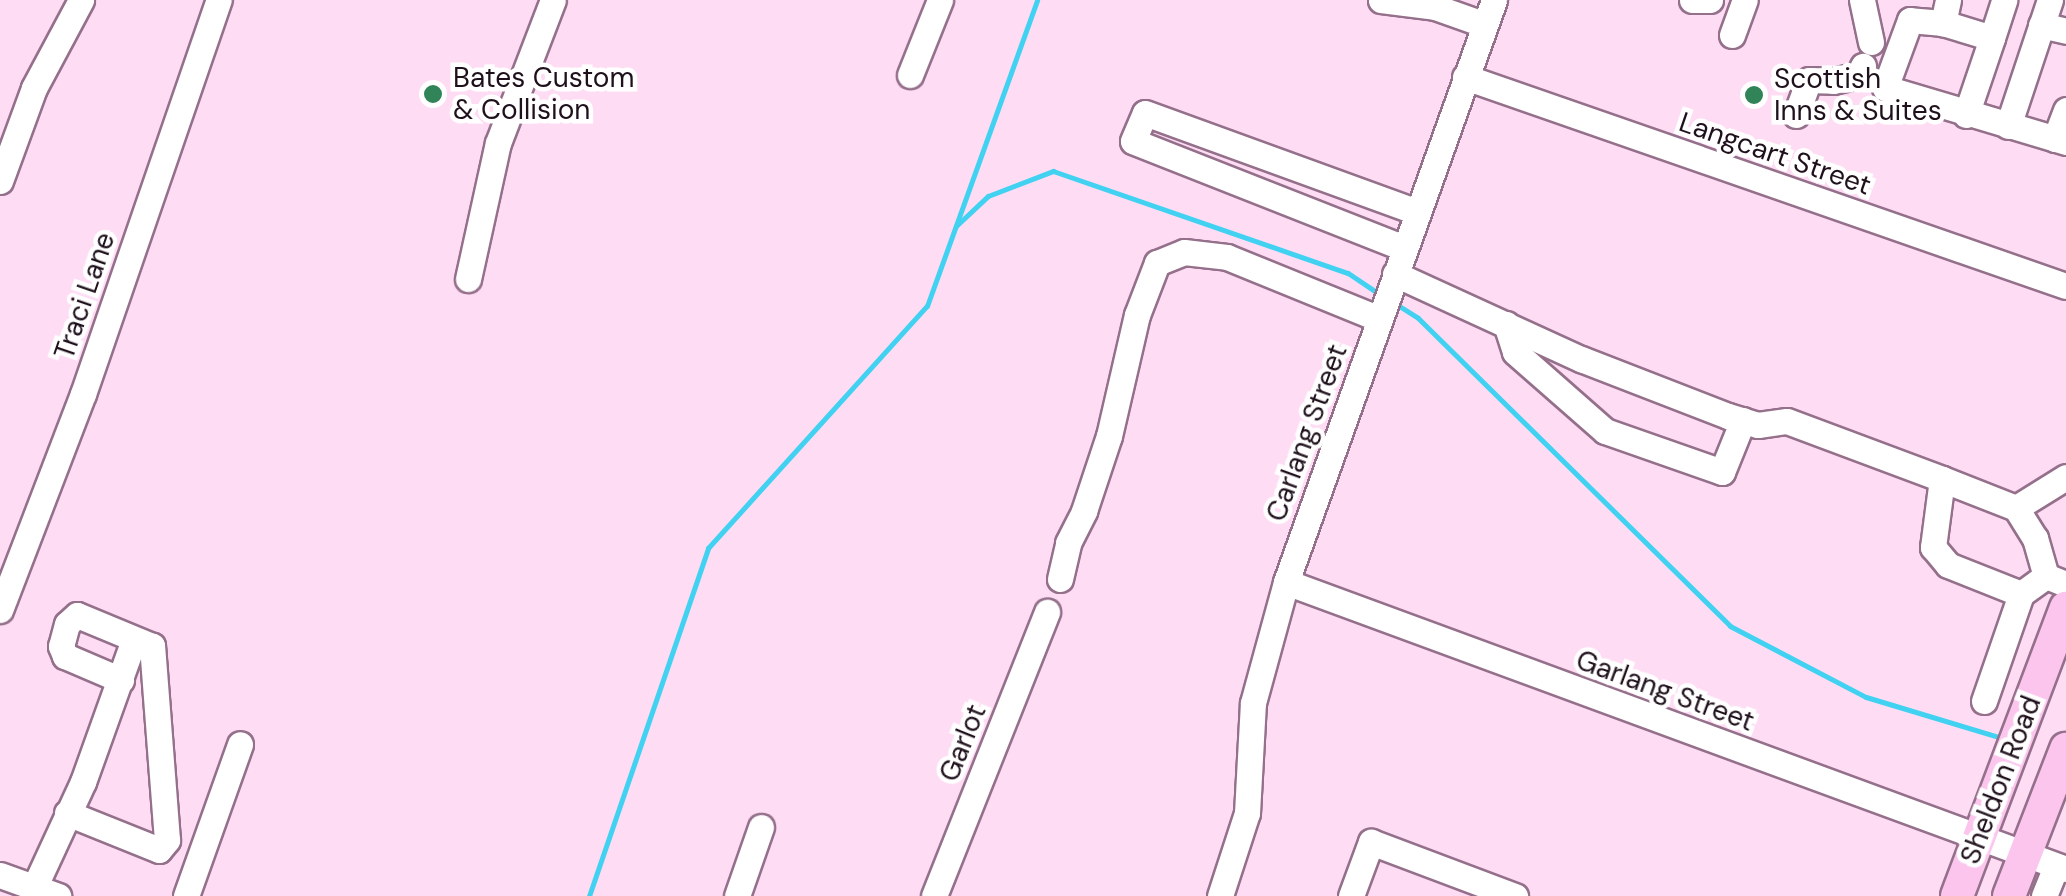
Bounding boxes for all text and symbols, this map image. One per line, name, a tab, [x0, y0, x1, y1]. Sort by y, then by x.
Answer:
place label: Bates Custom & Collision	[453, 61, 634, 127]
place label: Scottish Inns & Suites	[1774, 62, 1942, 128]
marker: Bates Custom & Collision	[422, 83, 444, 105]
marker: Scottish Inns & Suites	[1743, 84, 1765, 106]
street label: Langcart Street	[1675, 105, 1875, 203]
street label: Traci Lane	[48, 228, 122, 364]
street label: Carlang Street	[1259, 340, 1355, 526]
street label: Garlang Street	[1571, 643, 1759, 739]
street label: Sheldon Road	[1954, 691, 2048, 869]
street label: Garlot	[932, 700, 994, 786]

